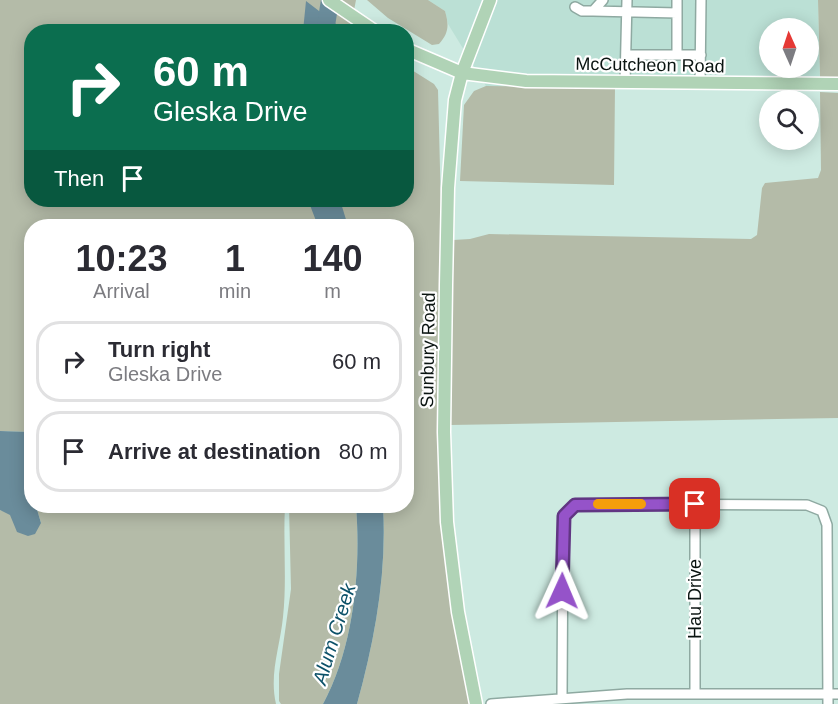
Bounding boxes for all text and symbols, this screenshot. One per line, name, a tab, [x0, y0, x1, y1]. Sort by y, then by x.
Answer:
north arrow	[759, 18, 819, 78]
map controls	[759, 18, 819, 150]
icon: right	[54, 48, 132, 126]
text: 60 m	[153, 48, 249, 95]
street label: McCutcheon Road	[575, 54, 725, 76]
button: search	[759, 90, 819, 150]
text: Gleska Drive	[153, 97, 308, 127]
icon: arrive	[116, 162, 149, 195]
text: Then	[54, 166, 104, 191]
text: 10:23	[75, 238, 167, 279]
text: 1	[225, 238, 245, 279]
text: 140	[302, 238, 363, 279]
text: Arrival	[93, 280, 150, 302]
text: min	[219, 280, 251, 302]
text: m	[324, 280, 341, 302]
street label: Sunbury Road	[417, 292, 439, 408]
text: Turn right	[108, 337, 210, 362]
icon: right	[57, 345, 90, 378]
text: 60 m	[332, 349, 381, 374]
text: Gleska Drive	[108, 363, 222, 385]
icon: arrive	[57, 435, 90, 468]
text: Arrive at destination	[108, 439, 321, 464]
text: 80 m	[339, 439, 388, 464]
pin	[669, 478, 720, 529]
icon: arrive	[678, 487, 711, 520]
position arrow	[530, 559, 594, 623]
street label: Hau Drive	[685, 559, 705, 639]
water label: Alum Creek	[308, 580, 360, 688]

